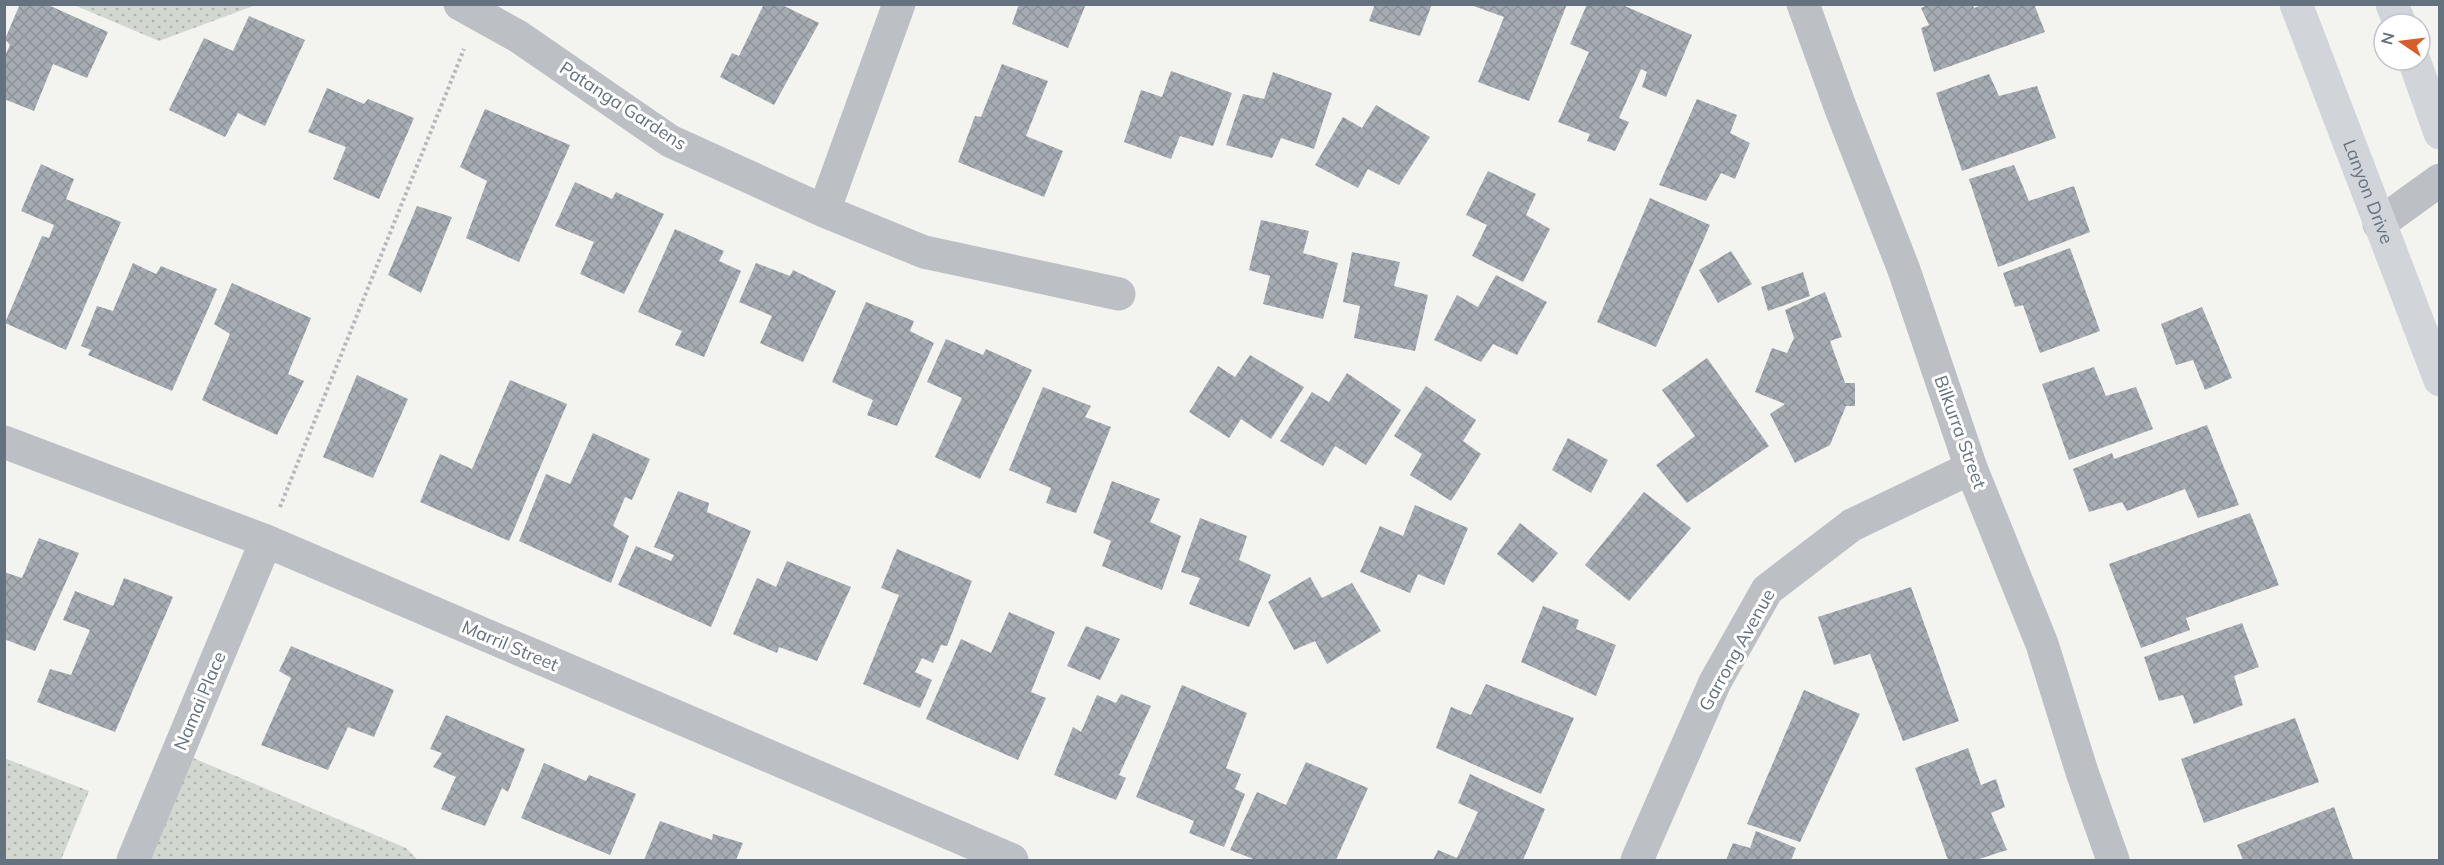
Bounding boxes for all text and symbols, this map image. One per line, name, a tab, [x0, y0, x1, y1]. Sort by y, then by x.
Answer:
north arrow	[2372, 12, 2432, 72]
text: N	[2376, 30, 2399, 47]
street label: Patanga Gardens	[556, 56, 691, 155]
street label: Lanyon Drive	[2338, 136, 2399, 247]
street label: Bilkurra Street	[1929, 372, 1992, 492]
street label: Garrong Avenue	[1694, 585, 1780, 715]
street label: Marril Street	[459, 615, 562, 676]
street label: Namai Place	[168, 648, 231, 754]

